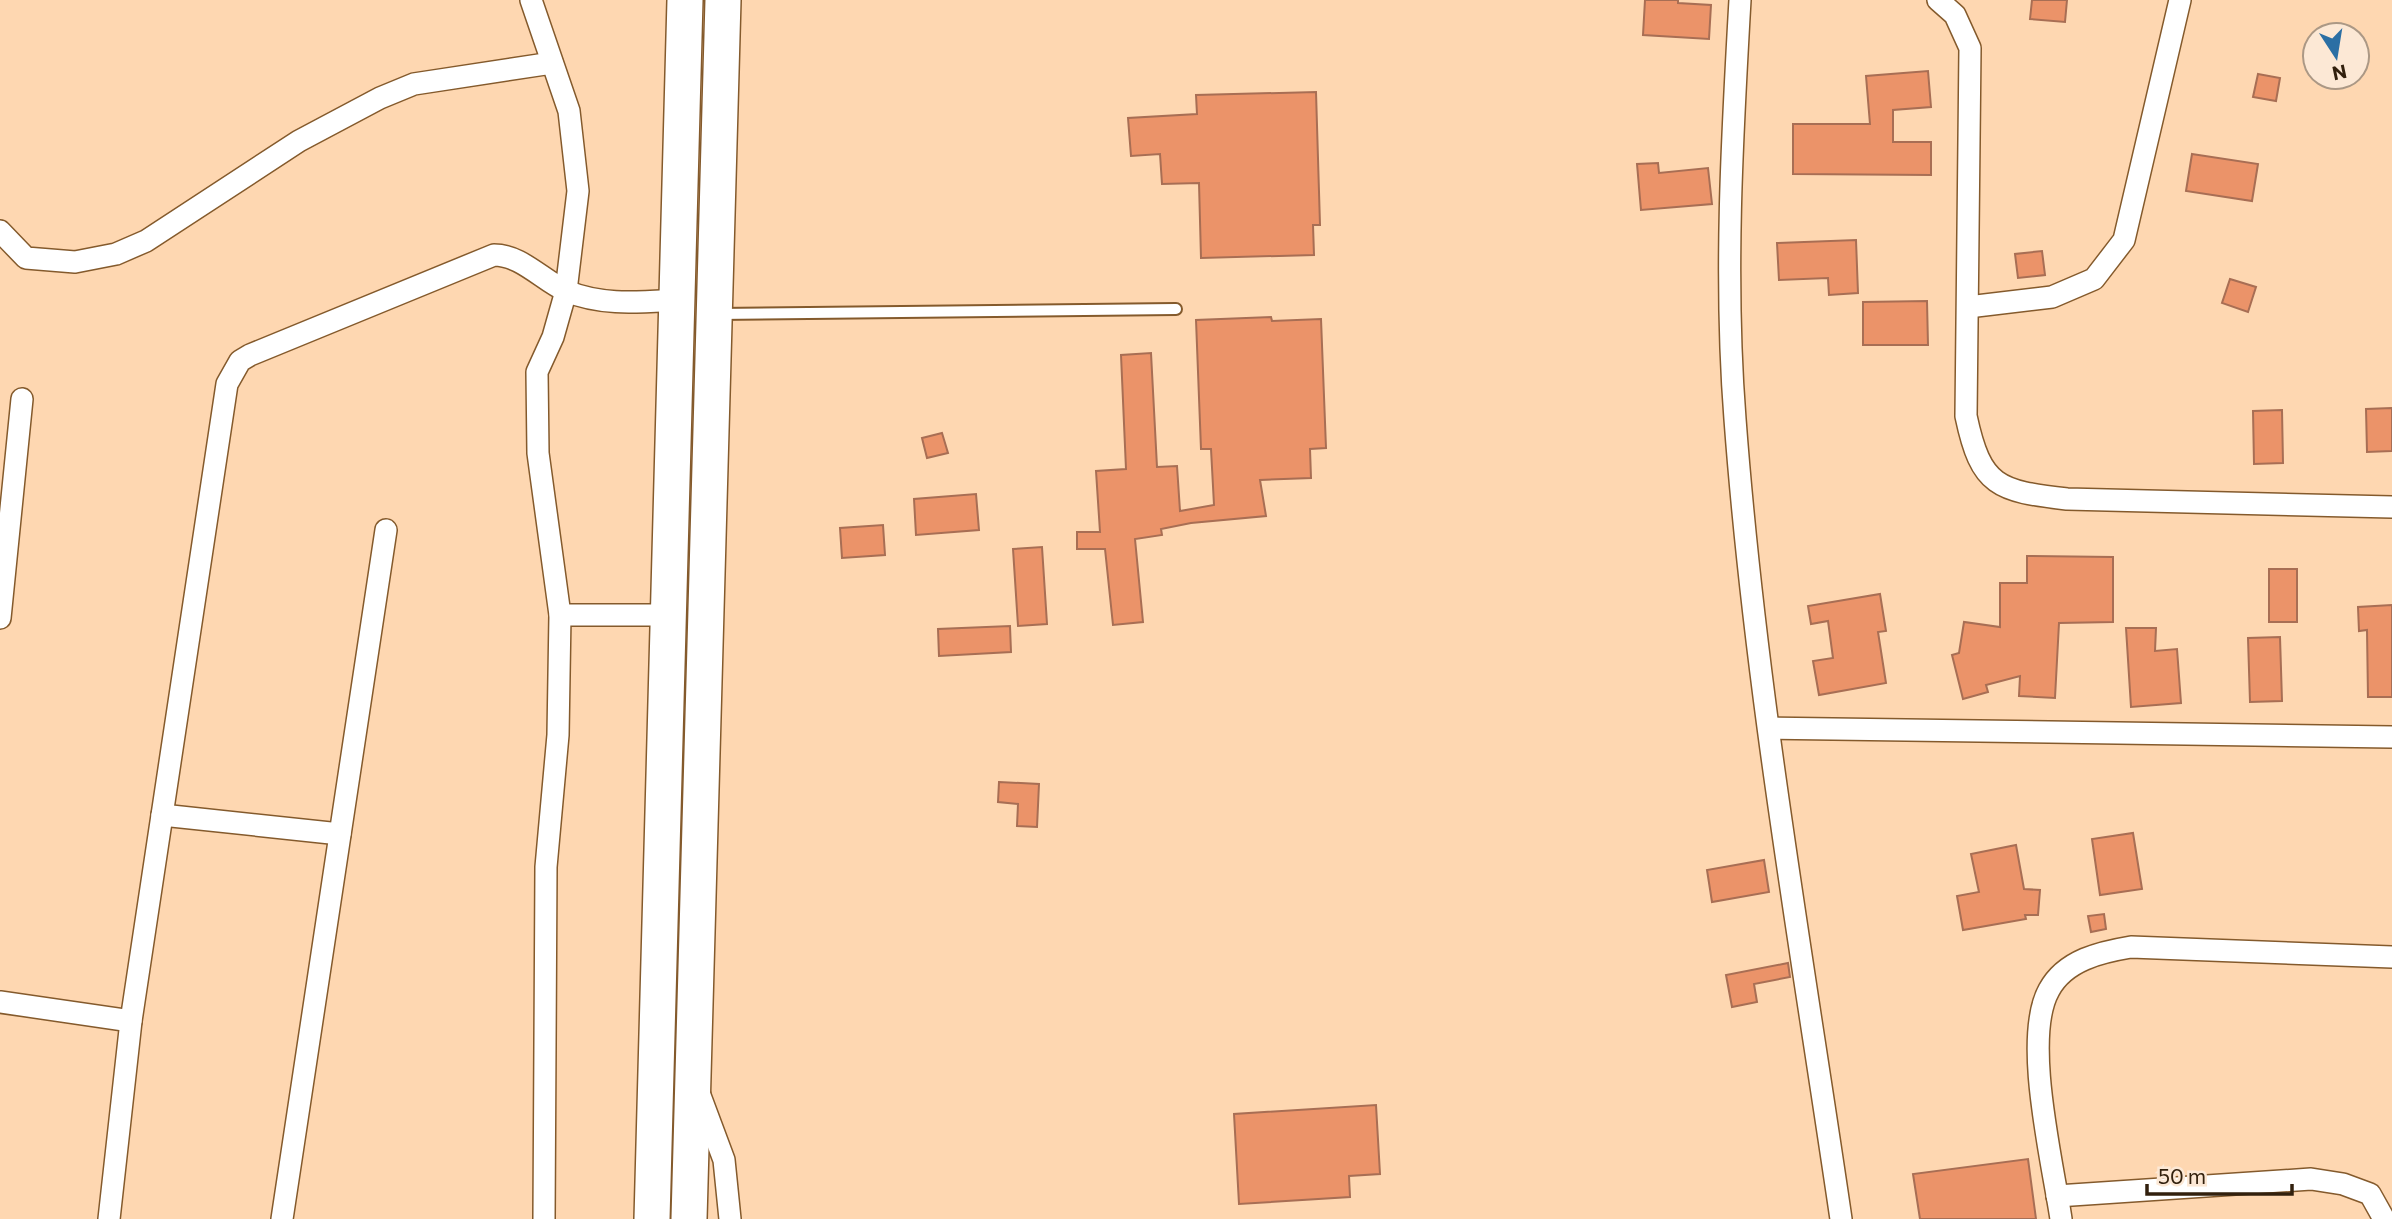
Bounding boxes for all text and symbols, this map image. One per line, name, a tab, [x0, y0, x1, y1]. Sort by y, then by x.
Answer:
north arrow	[2301, 21, 2371, 91]
text: N	[2330, 60, 2349, 86]
scale bar	[2147, 1152, 2292, 1196]
text: 50 m	[2158, 1163, 2206, 1188]

